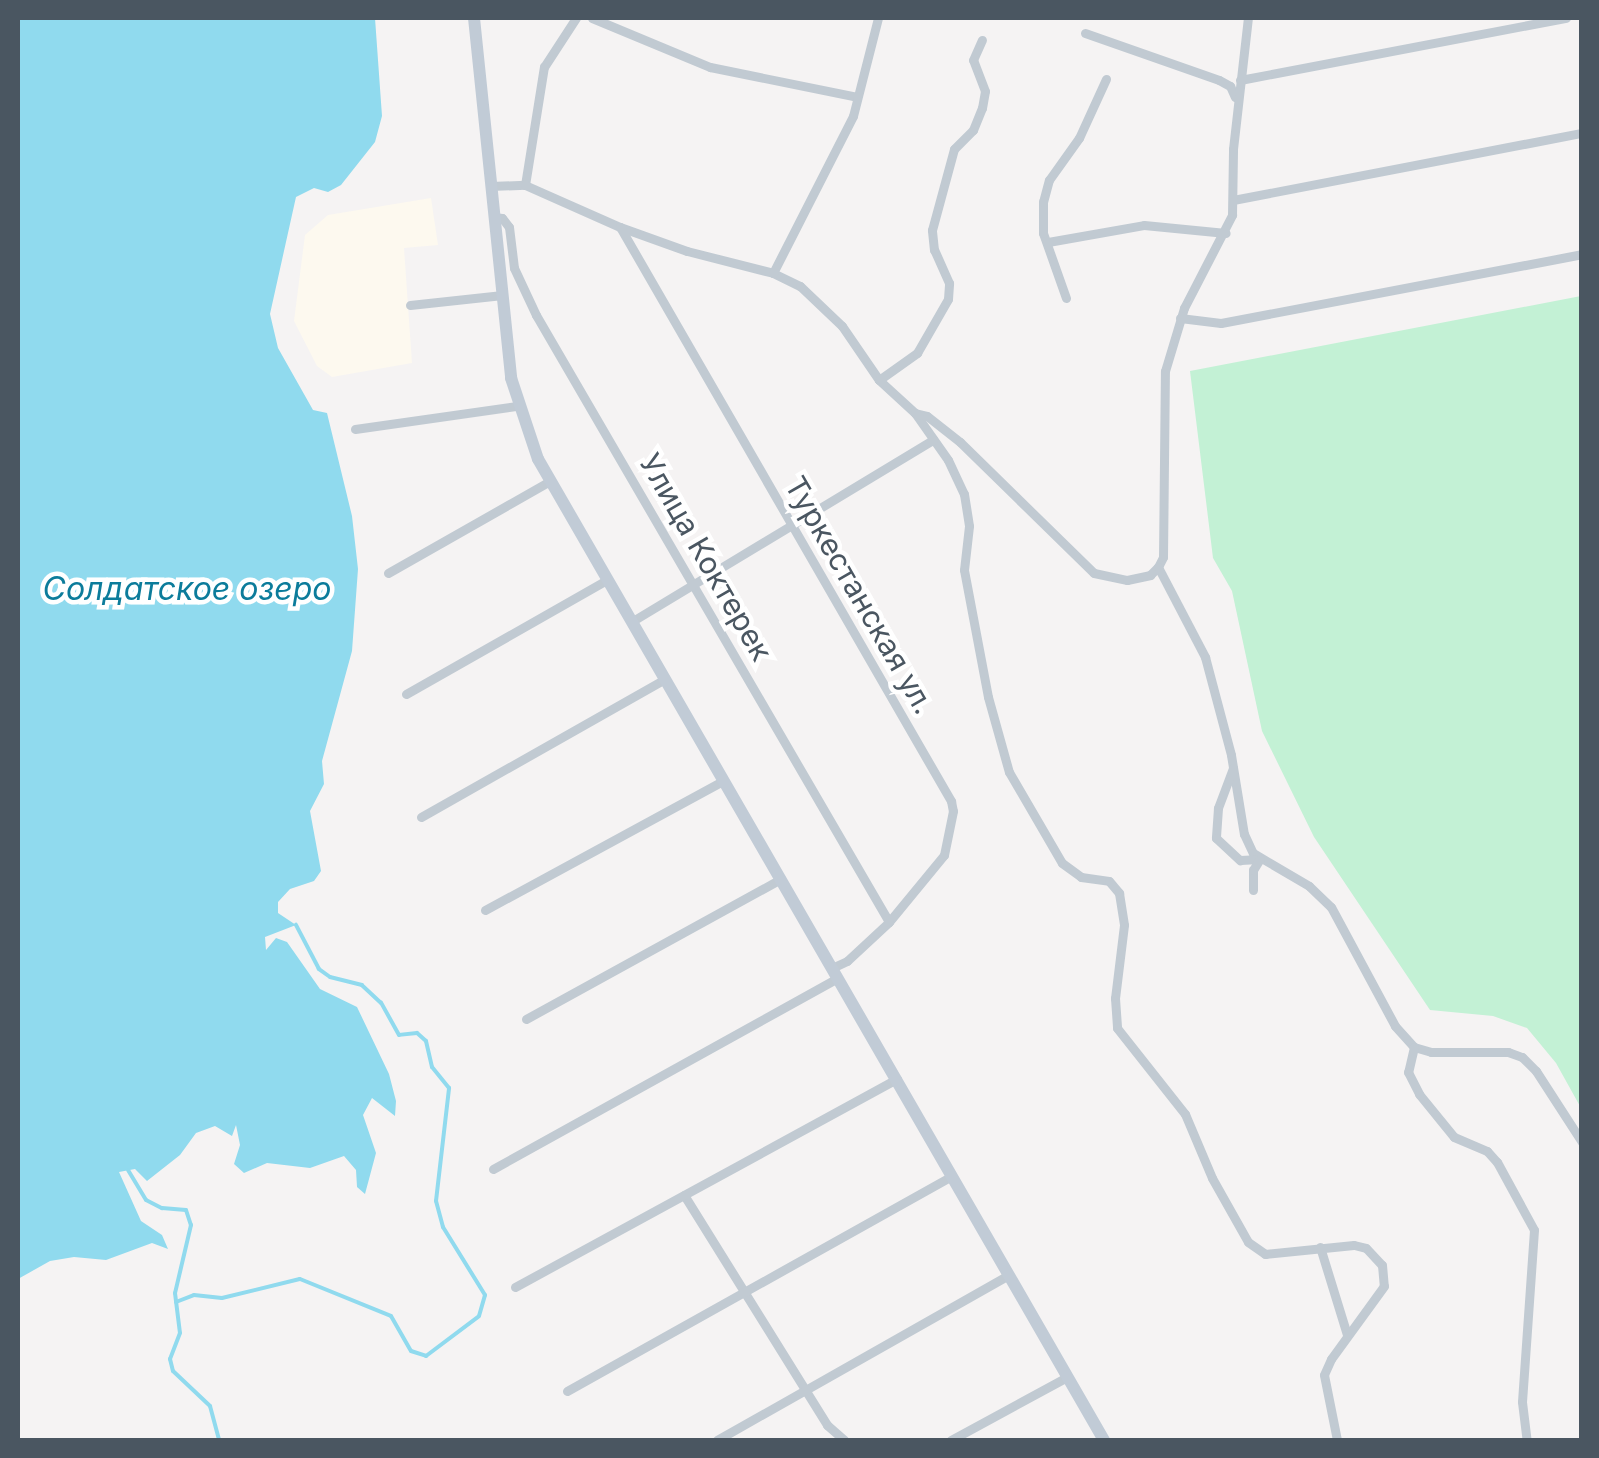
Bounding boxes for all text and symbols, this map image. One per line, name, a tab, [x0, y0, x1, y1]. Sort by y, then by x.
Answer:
street label: Улица Коктерек	[632, 447, 780, 667]
street label: Туркестанская ул.	[777, 470, 943, 720]
water label: Солдатское озеро	[43, 570, 331, 608]

